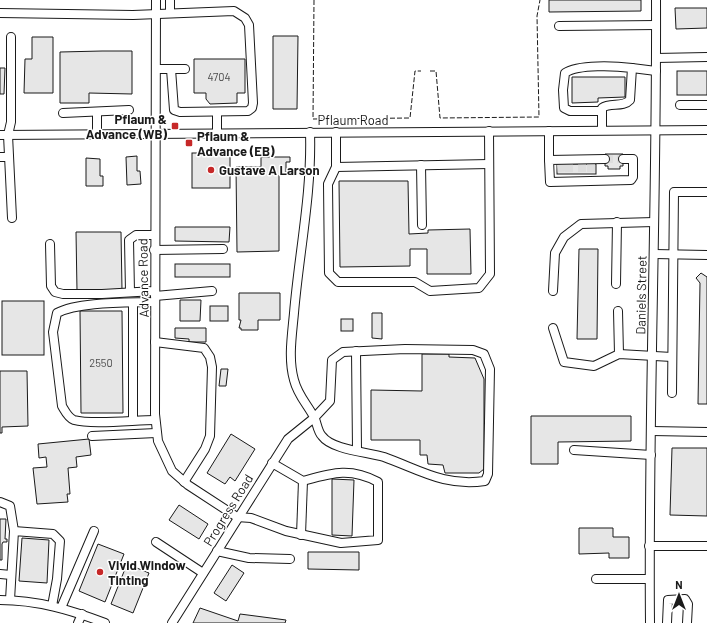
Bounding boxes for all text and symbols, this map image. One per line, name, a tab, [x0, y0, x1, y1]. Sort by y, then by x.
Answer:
house number: 4704	[207, 70, 231, 83]
place label: Pflaum & Advance (WB)	[86, 111, 167, 142]
street label: Pflaum Road	[317, 112, 389, 128]
marker: Pflaum & Advance (WB)	[170, 121, 180, 131]
place label: Pflaum & Advance (EB)	[197, 128, 275, 159]
marker: Pflaum & Advance (EB)	[184, 138, 194, 148]
place label: Gustave A Larson	[219, 162, 320, 178]
marker: Gustave A Larson	[206, 165, 216, 175]
street label: Advance Road	[134, 238, 152, 318]
street label: Daniels Street	[632, 255, 650, 335]
house number: 2550	[89, 356, 113, 369]
street label: Progress Road	[200, 471, 256, 549]
place label: Vivid Window Tinting	[108, 557, 186, 588]
marker: Vivid Window Tinting	[95, 567, 105, 577]
north arrow	[659, 575, 699, 615]
text: N	[675, 578, 683, 591]

